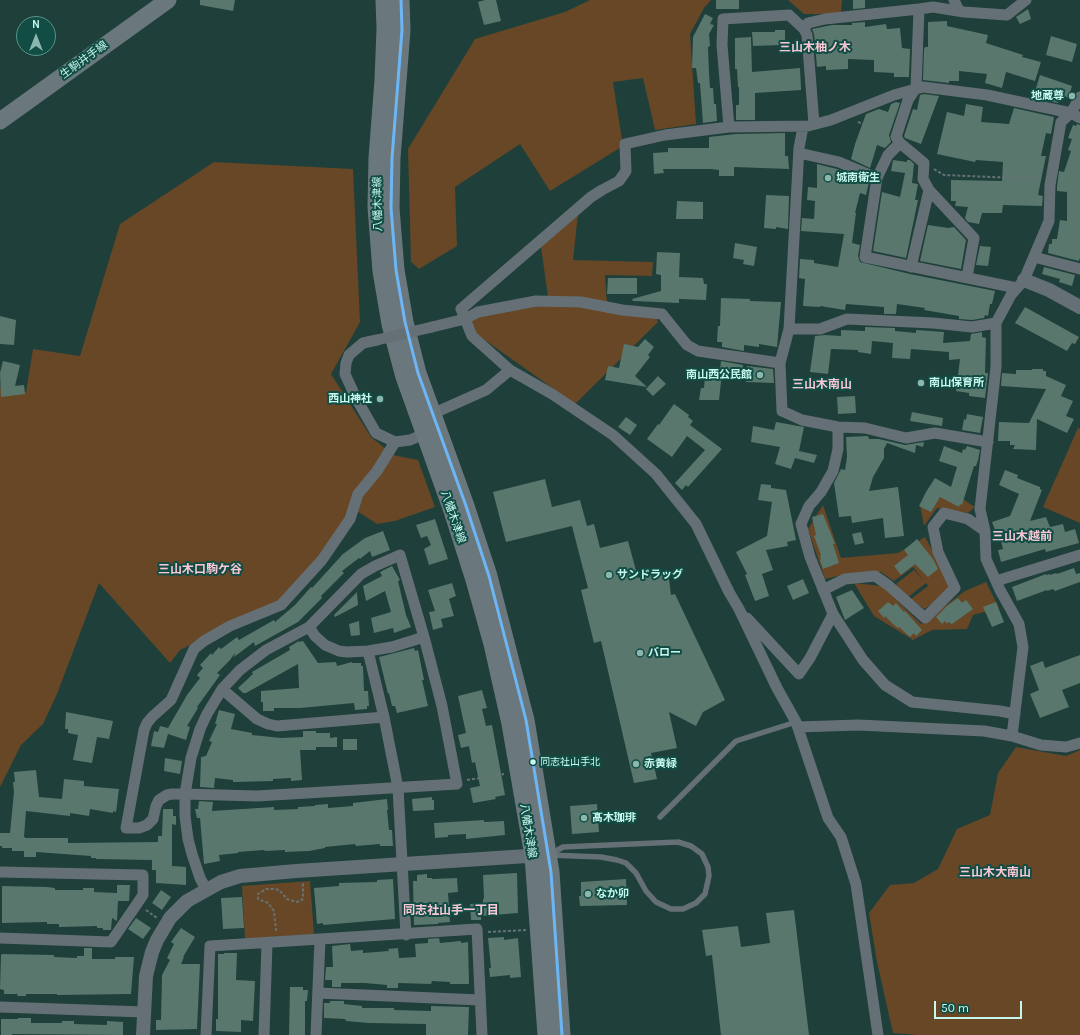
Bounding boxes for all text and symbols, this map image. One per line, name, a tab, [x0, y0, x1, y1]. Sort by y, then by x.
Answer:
north arrow	[16, 16, 56, 56]
text: N	[32, 18, 40, 31]
street label: 生駒井手線	[58, 38, 110, 82]
district label: 三山木柚ノ木	[779, 41, 851, 55]
place label: 地蔵尊	[1031, 89, 1064, 103]
marker: 地蔵尊	[1067, 91, 1077, 101]
place label: 城南衛生	[836, 171, 880, 185]
marker: 城南衛生	[823, 173, 833, 183]
street label: 八幡木津線	[371, 176, 385, 232]
place label: 南山西公民館	[686, 368, 752, 382]
marker: 南山西公民館	[755, 370, 765, 380]
place label: 南山保育所	[929, 376, 984, 390]
district label: 三山木南山	[792, 378, 852, 392]
marker: 南山保育所	[916, 378, 926, 388]
place label: 西山神社	[328, 392, 372, 406]
marker: 西山神社	[375, 394, 385, 404]
street label: 八幡木津線	[438, 489, 468, 545]
district label: 三山木越前	[992, 530, 1052, 544]
district label: 三山木口駒ケ谷	[158, 563, 242, 577]
place label: サンドラッグ	[617, 568, 683, 582]
marker: サンドラッグ	[604, 570, 614, 580]
place label: バロー	[648, 646, 681, 660]
marker: バロー	[635, 648, 645, 658]
place label: 同志社山手北	[540, 756, 600, 768]
marker: 同志社山手北	[528, 757, 538, 767]
place label: 赤黄緑	[644, 757, 677, 771]
marker: 赤黄緑	[631, 759, 641, 769]
street label: 八幡木津線	[517, 803, 539, 859]
place label: 髙木珈琲	[592, 811, 636, 825]
marker: 髙木珈琲	[579, 813, 589, 823]
district label: 三山木大南山	[959, 866, 1031, 880]
place label: なか卯	[596, 887, 629, 901]
marker: なか卯	[583, 889, 593, 899]
district label: 同志社山手一丁目	[403, 904, 499, 918]
scale bar	[936, 993, 1024, 1019]
text: 50 m	[941, 1001, 969, 1015]

